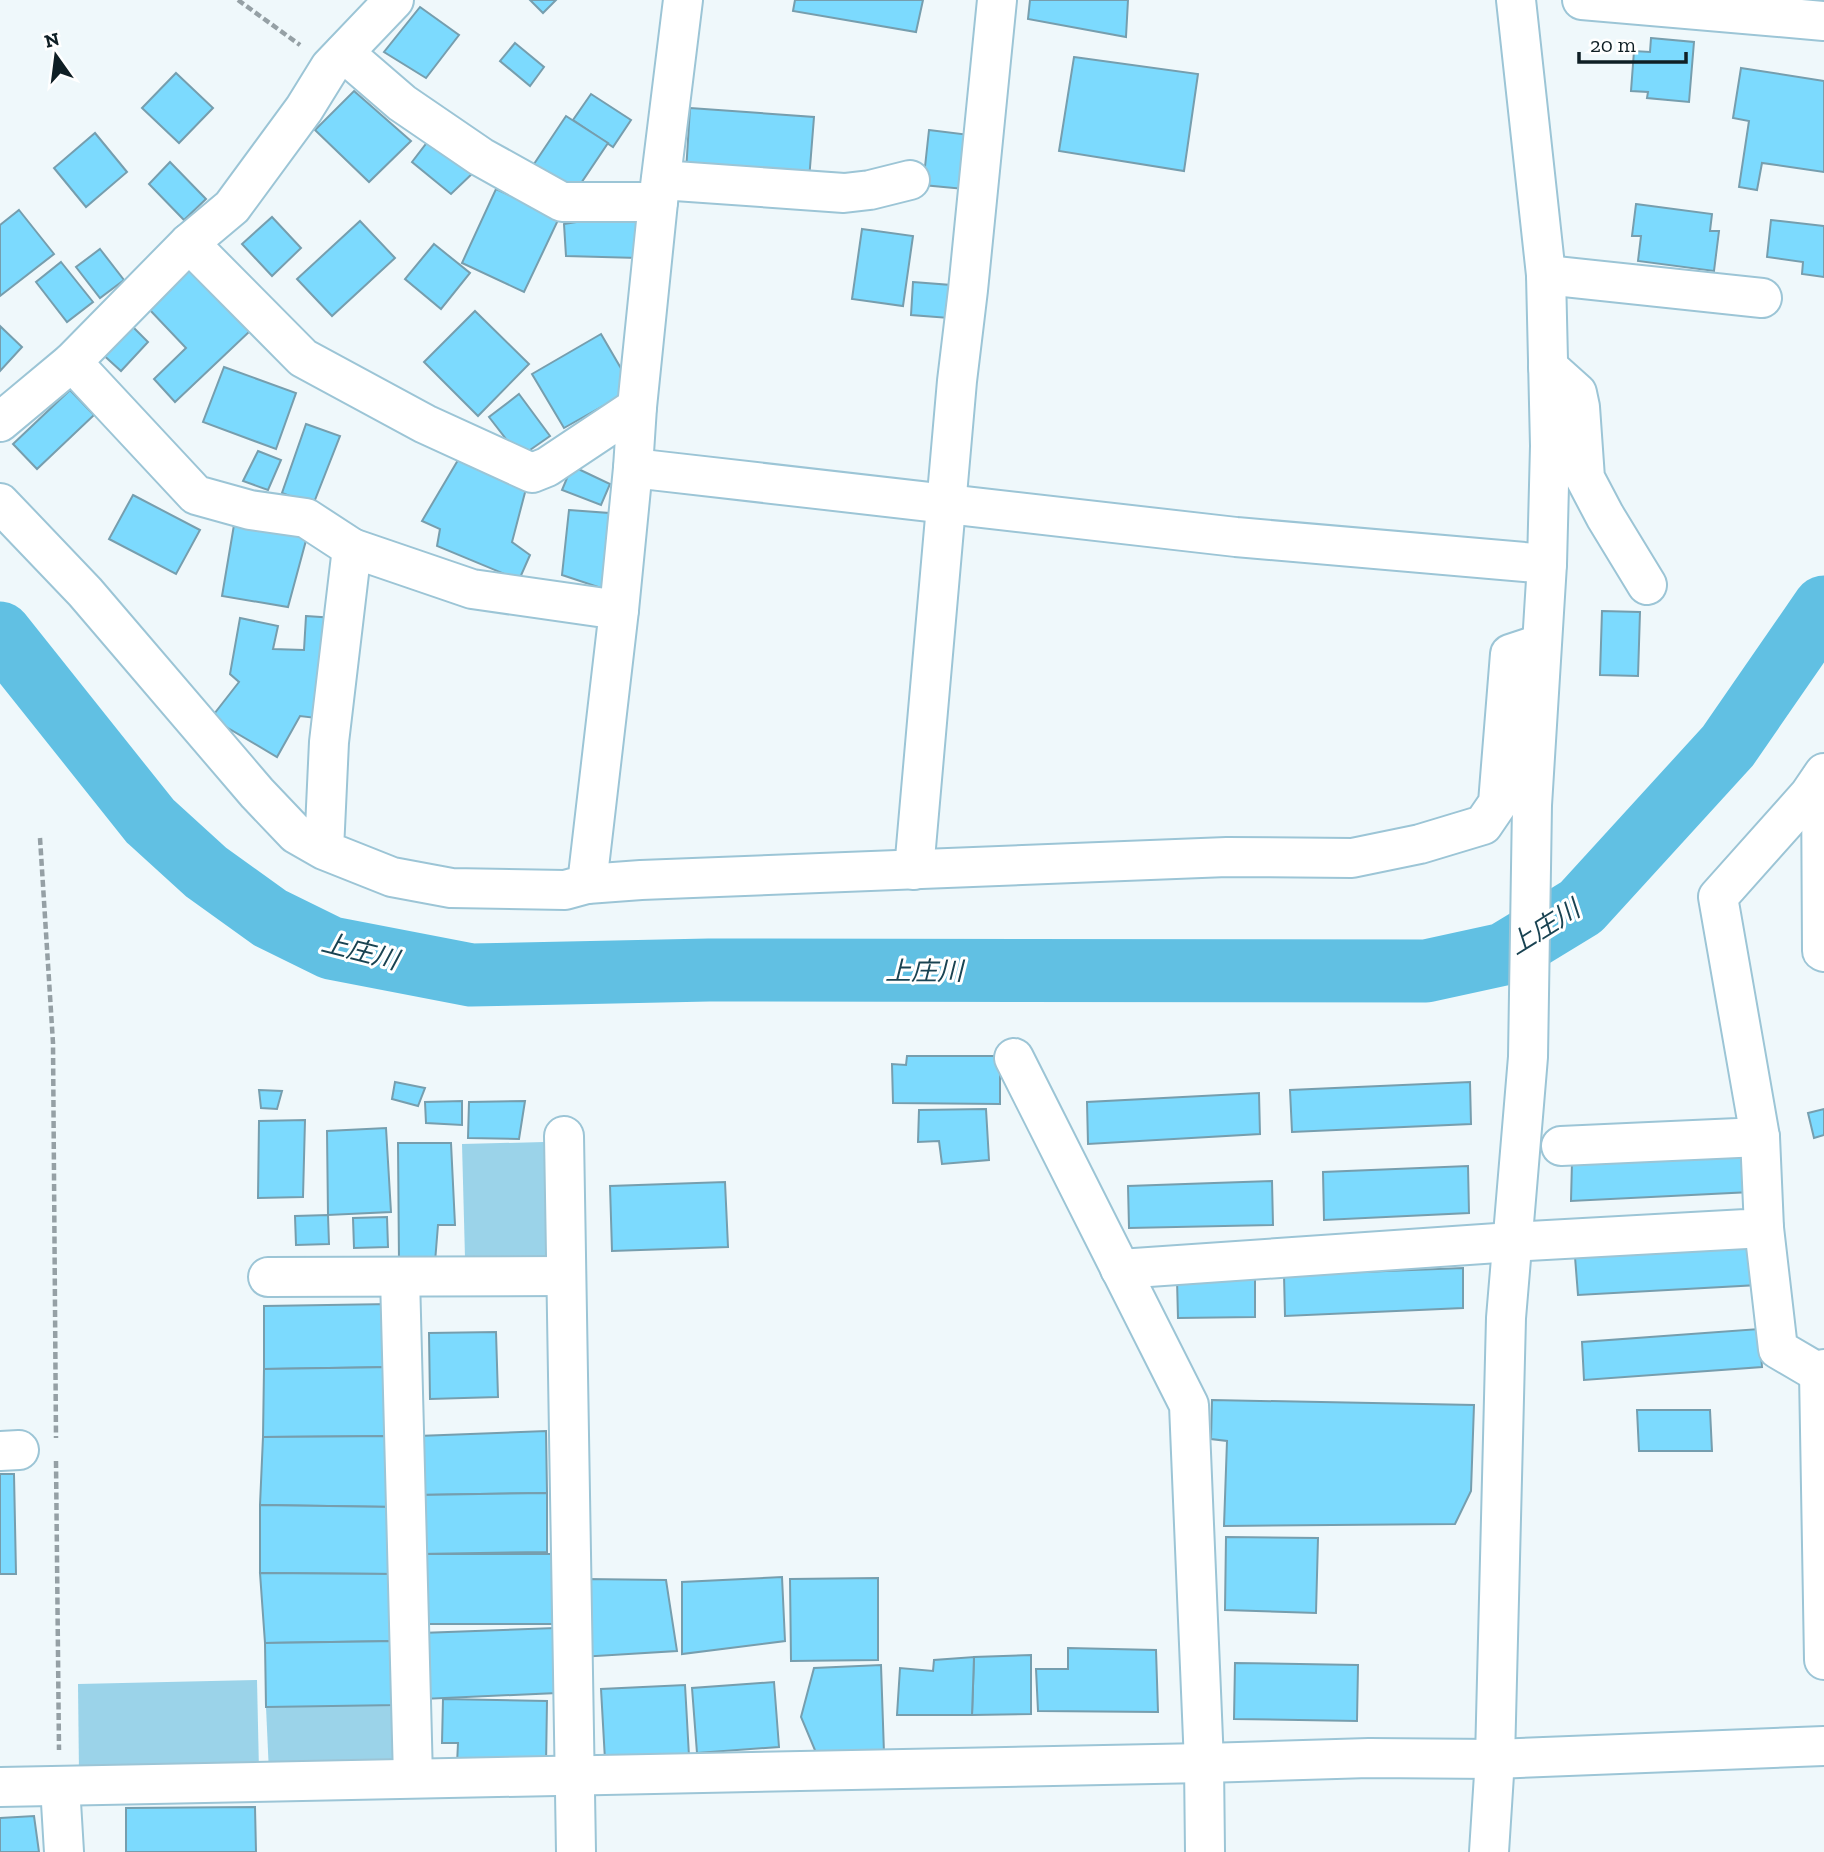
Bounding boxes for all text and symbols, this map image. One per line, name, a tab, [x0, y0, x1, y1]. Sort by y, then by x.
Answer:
north arrow	[21, 21, 91, 91]
scale bar	[1579, 21, 1686, 65]
text: N	[42, 27, 62, 53]
text: 20 m	[1590, 32, 1636, 57]
water label: 上庄川	[1502, 891, 1588, 961]
water label: 上庄川	[318, 926, 405, 977]
water label: 上庄川	[885, 955, 966, 987]

